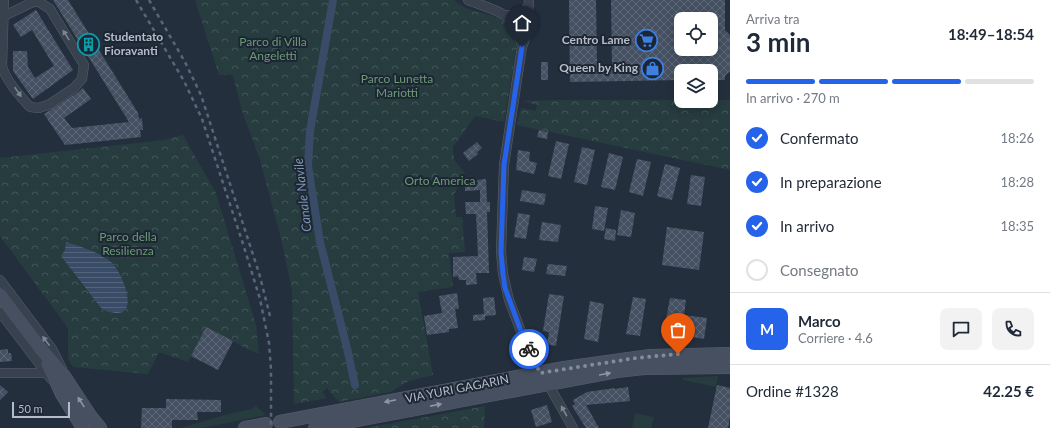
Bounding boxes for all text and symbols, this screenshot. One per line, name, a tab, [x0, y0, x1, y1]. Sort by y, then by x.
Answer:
pin	[505, 6, 539, 47]
text: Arriva tra	[746, 11, 799, 27]
icon: home	[511, 12, 533, 34]
map controls	[674, 12, 718, 108]
button: locate	[674, 12, 718, 56]
text: 18:49–18:54	[948, 25, 1034, 43]
text: 3 min	[746, 26, 810, 58]
supermarket icon: Centro Lame	[633, 27, 659, 53]
one-way arrow	[62, 29, 69, 41]
place label: Studentato Fioravanti	[104, 29, 163, 58]
building icon: Studentato Fioravanti	[75, 31, 101, 57]
place label: Centro Lame	[562, 32, 631, 47]
park label: Parco di Villa Angeletti	[239, 34, 307, 63]
shop icon: Queen by King	[640, 55, 666, 81]
place label: Queen by King	[559, 60, 639, 75]
button: layers	[674, 64, 718, 108]
park label: Parco Lunetta Mariotti	[361, 71, 433, 100]
one-way arrow	[14, 87, 22, 98]
text: In arrivo · 270 m	[746, 90, 840, 106]
icon: check	[746, 127, 768, 149]
text: Confermato	[780, 129, 859, 147]
text: 18:26	[1001, 130, 1034, 146]
water label: Canale Navile	[290, 157, 314, 233]
icon: check	[746, 171, 768, 193]
park label: Orto America	[405, 173, 475, 188]
text: In preparazione	[780, 173, 882, 191]
text: 18:28	[1001, 174, 1034, 190]
icon: check	[746, 215, 768, 237]
text: In arrivo	[780, 217, 834, 235]
text: 18:35	[1001, 218, 1034, 234]
park label: Parco della Resilienza	[99, 229, 157, 258]
text: Consegnato	[780, 261, 859, 279]
button: chat	[940, 308, 982, 350]
button: phone	[992, 308, 1034, 350]
text: Marco	[798, 312, 841, 330]
pin	[661, 313, 695, 354]
icon: bag	[667, 319, 689, 341]
text: M	[760, 320, 774, 338]
courier	[509, 329, 549, 369]
text: Corriere · 4.6	[798, 330, 873, 346]
one-way arrow	[42, 336, 50, 347]
icon: bike	[518, 338, 540, 360]
one-way arrow	[598, 370, 611, 376]
street label: VIA YURI GAGARIN	[404, 371, 510, 406]
text: Ordine #1328	[746, 382, 839, 400]
text: 42.25 €	[983, 382, 1034, 400]
one-way arrow	[78, 396, 85, 408]
one-way arrow	[384, 399, 396, 405]
scale bar	[12, 400, 70, 419]
text: 50 m	[18, 402, 43, 415]
one-way arrow	[430, 402, 442, 408]
one-way arrow	[560, 405, 567, 417]

